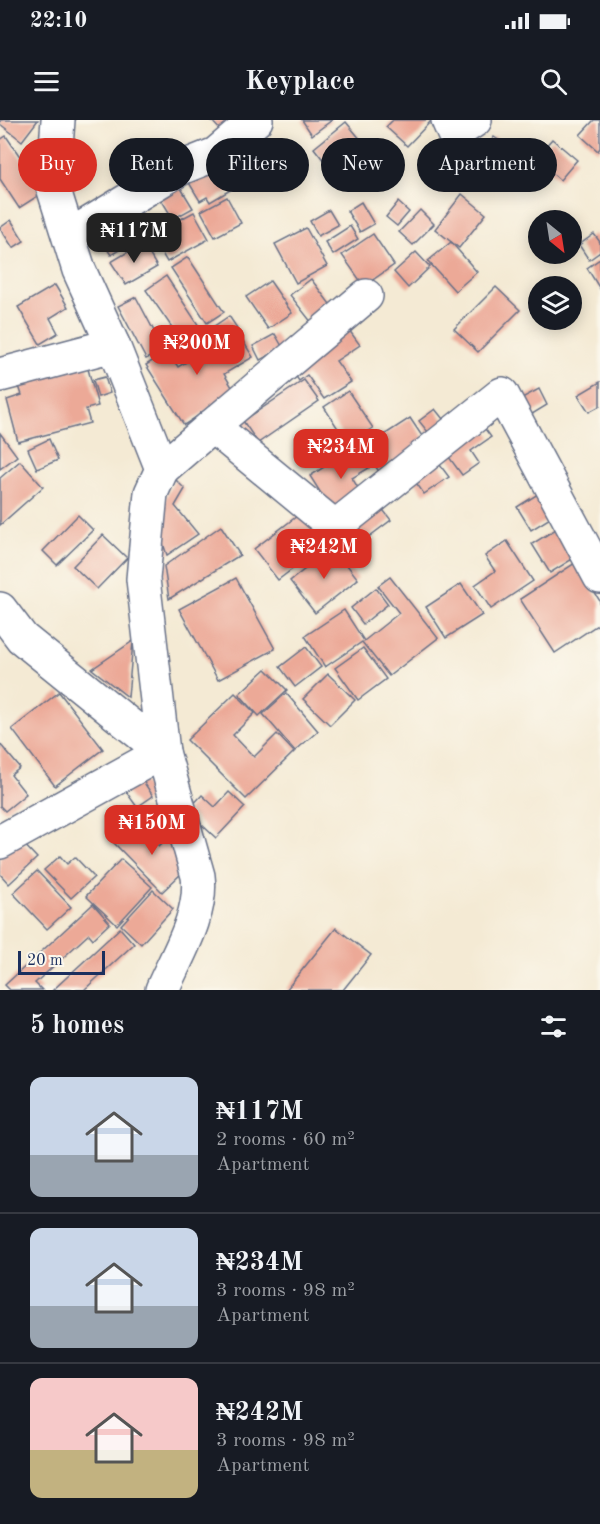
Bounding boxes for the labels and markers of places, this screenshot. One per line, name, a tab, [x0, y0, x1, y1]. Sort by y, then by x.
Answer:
pin: ₦117M	[92, 213, 176, 264]
pin: ₦200M	[155, 325, 239, 376]
pin: ₦234M	[299, 429, 383, 480]
pin: ₦242M	[282, 529, 366, 580]
pin: ₦150M	[110, 805, 194, 856]

